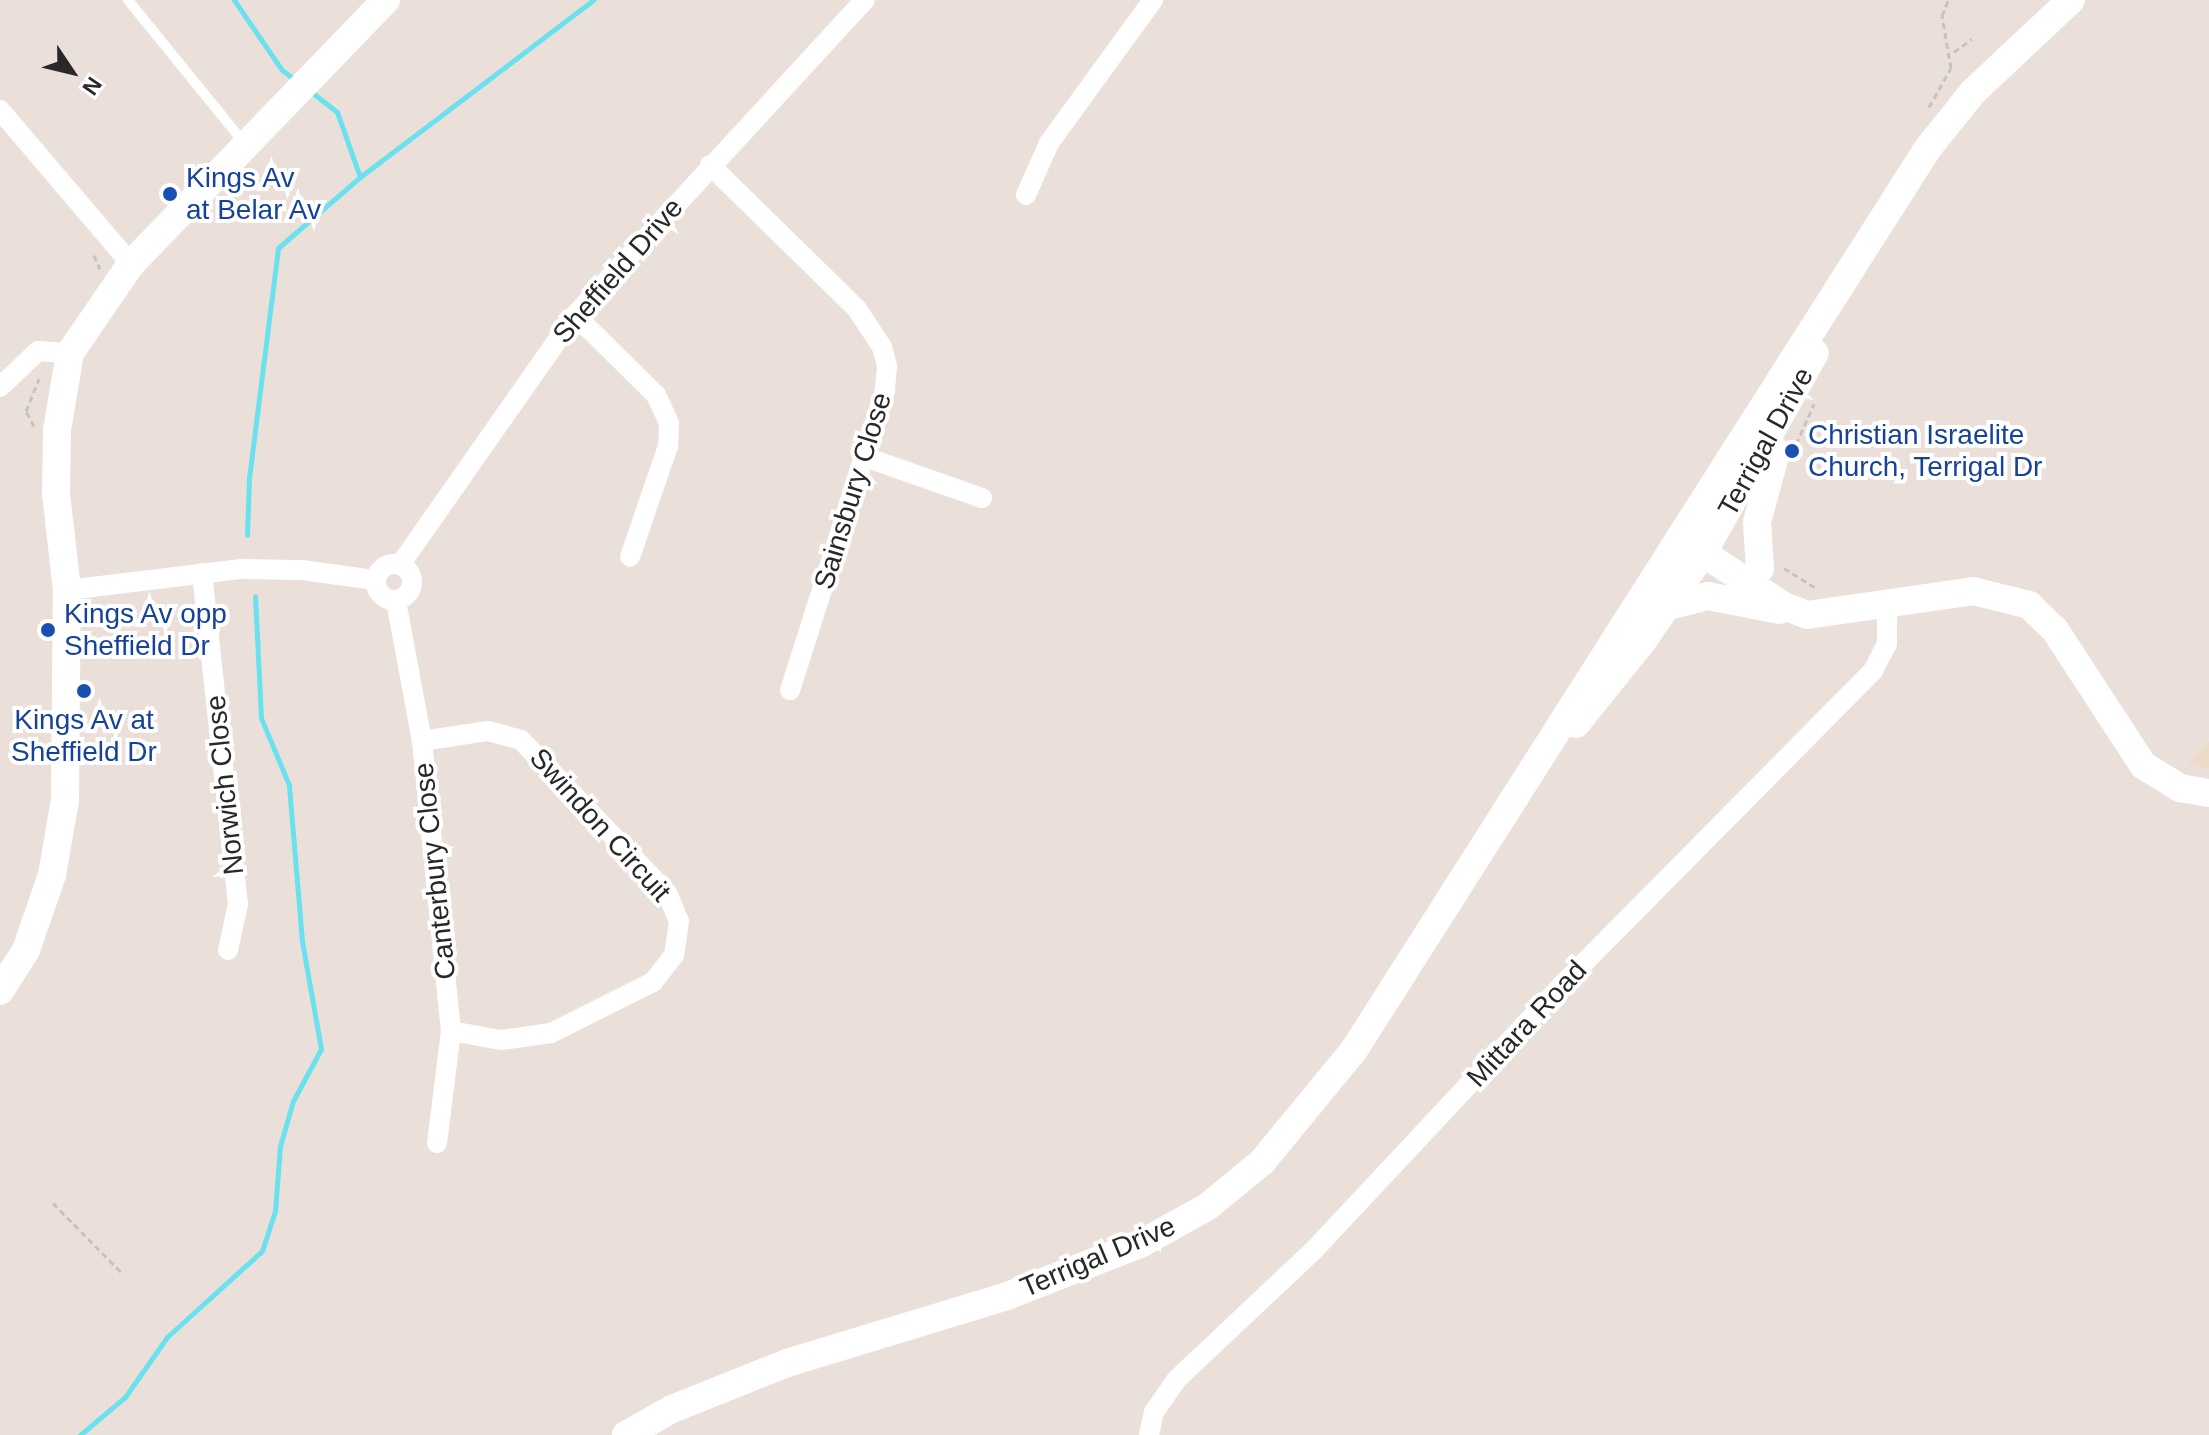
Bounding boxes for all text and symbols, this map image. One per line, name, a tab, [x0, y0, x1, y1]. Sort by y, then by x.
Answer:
north arrow	[32, 32, 112, 112]
text: N	[77, 72, 107, 100]
place label: Kings Av at Belar Av	[186, 161, 322, 227]
marker: Kings Av at Belar Av	[161, 185, 179, 203]
street label: Sheffield Drive	[546, 191, 690, 351]
street label: Terrigal Drive	[1711, 362, 1821, 522]
street label: Sainsbury Close	[807, 389, 899, 593]
place label: Christian Israelite Church, Terrigal Dr	[1808, 418, 2043, 484]
marker: Christian Israelite Church, Terrigal Dr	[1783, 442, 1801, 460]
place label: Kings Av opp Sheffield Dr	[64, 597, 228, 663]
marker: Kings Av opp Sheffield Dr	[39, 621, 57, 639]
marker: Kings Av at Sheffield Dr	[75, 682, 93, 700]
street label: Norwich Close	[199, 693, 251, 877]
place label: Kings Av at Sheffield Dr	[11, 703, 157, 769]
street label: Swindon Circuit	[522, 741, 678, 909]
street label: Canterbury Close	[407, 761, 463, 981]
street label: Mittara Road	[1460, 954, 1594, 1094]
street label: Terrigal Drive	[1016, 1209, 1180, 1305]

